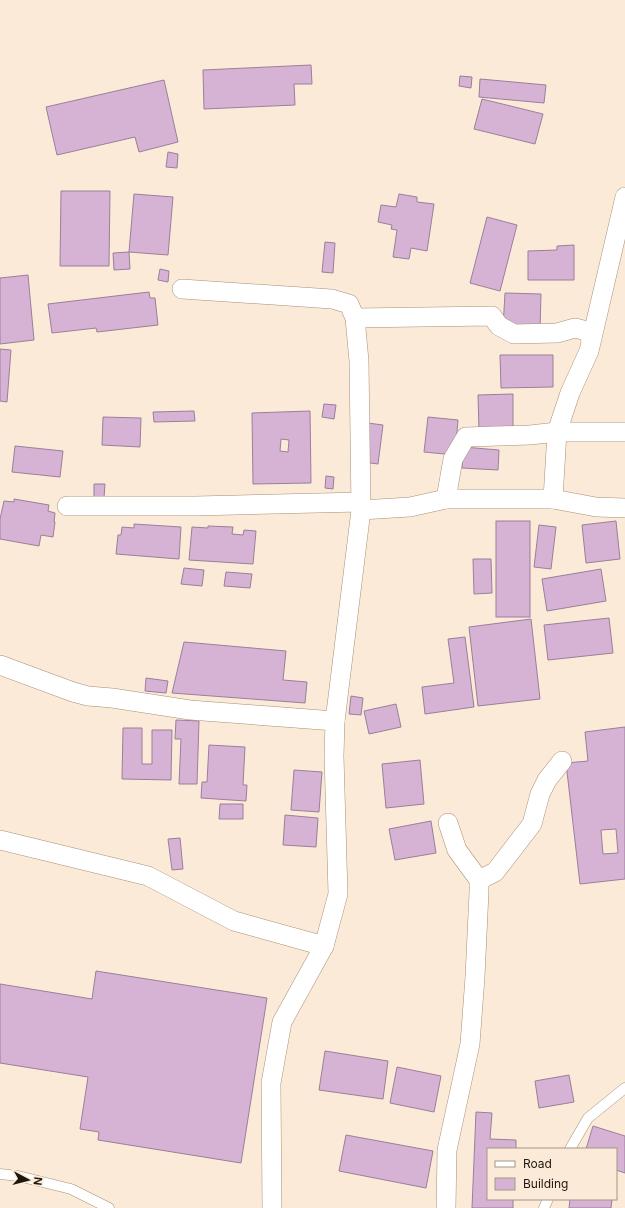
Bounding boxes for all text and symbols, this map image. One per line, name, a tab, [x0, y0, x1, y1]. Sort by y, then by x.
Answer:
legend	[487, 1148, 617, 1200]
text: Road	[523, 1156, 552, 1171]
north arrow	[8, 1160, 48, 1200]
text: N	[30, 1176, 45, 1186]
text: Building	[523, 1176, 568, 1191]

